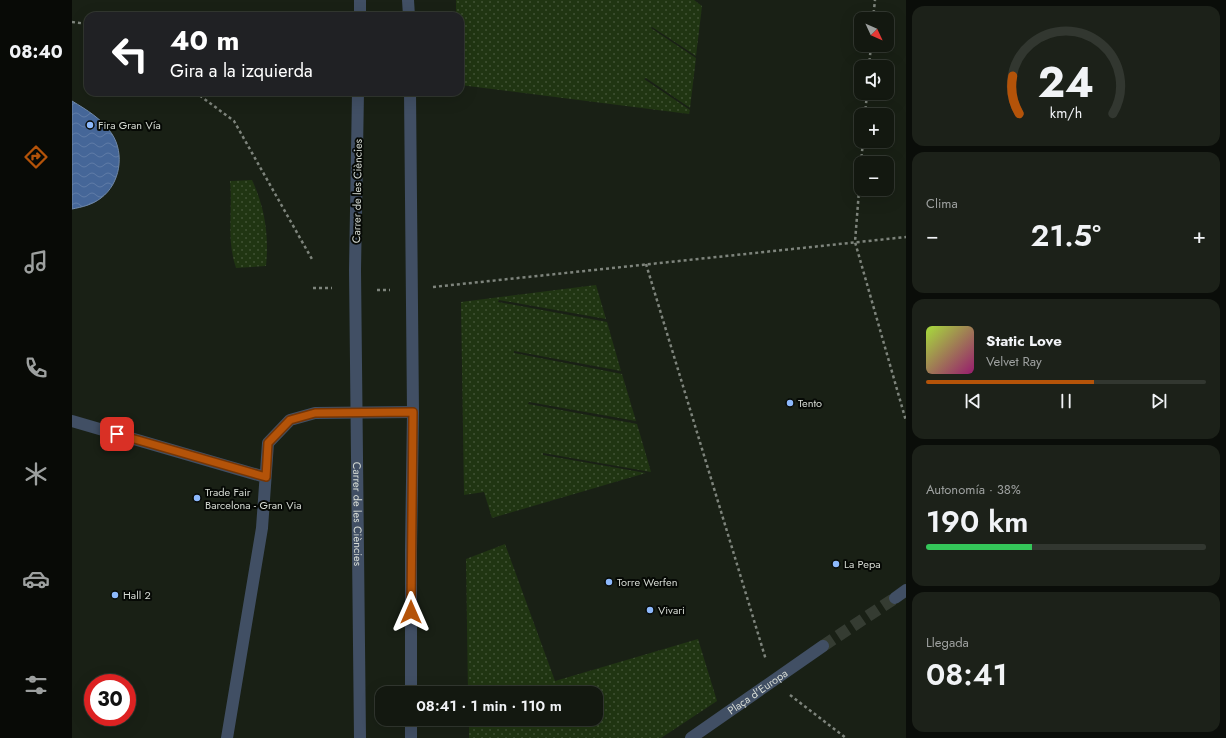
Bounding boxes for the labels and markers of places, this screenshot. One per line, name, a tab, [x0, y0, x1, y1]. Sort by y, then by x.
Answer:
place label: Fira Gran Vía	[98, 117, 161, 133]
marker: Fira Gran Vía	[85, 120, 95, 130]
place label: Tento	[798, 395, 822, 411]
marker: Tento	[785, 398, 795, 408]
pin	[100, 417, 134, 451]
place label: Trade Fair Barcelona - Gran Via	[205, 484, 302, 513]
marker: Trade Fair Barcelona - Gran Via	[192, 493, 202, 503]
place label: La Pepa	[844, 556, 880, 572]
marker: La Pepa	[831, 559, 841, 569]
place label: Torre Werfen	[617, 574, 677, 590]
marker: Torre Werfen	[604, 577, 614, 587]
place label: Hall 2	[123, 587, 151, 603]
marker: Hall 2	[110, 590, 120, 600]
place label: Vivari	[658, 602, 685, 618]
marker: Vivari	[645, 605, 655, 615]

